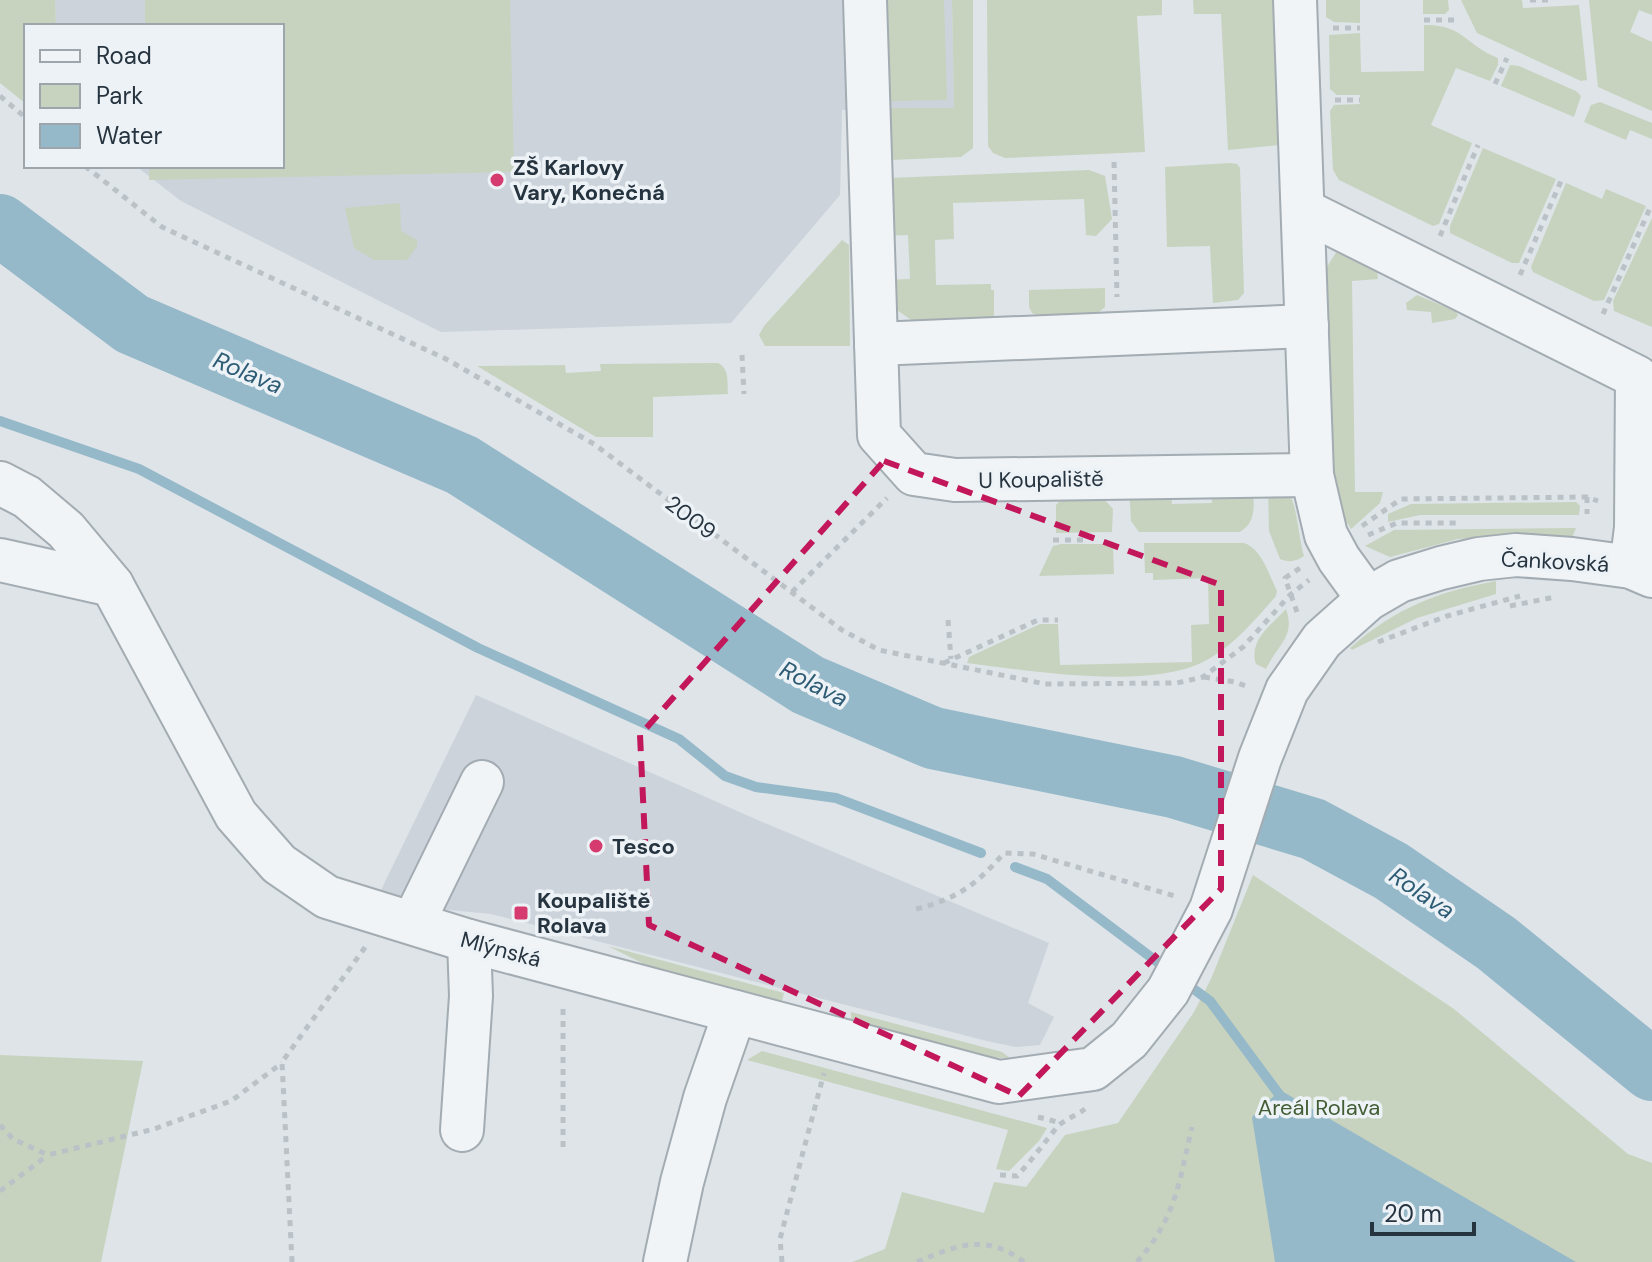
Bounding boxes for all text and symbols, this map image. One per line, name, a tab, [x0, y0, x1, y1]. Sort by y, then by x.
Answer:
legend	[24, 24, 284, 168]
text: Road	[96, 40, 152, 71]
text: Park	[96, 80, 143, 111]
text: Water	[96, 120, 162, 151]
place label: ZŠ Karlovy Vary, Konečná	[513, 153, 665, 207]
marker: ZŠ Karlovy Vary, Konečná	[488, 171, 506, 189]
water label: Rolava	[209, 344, 288, 401]
street label: U Koupaliště	[978, 464, 1104, 495]
street label: 2009	[659, 489, 722, 546]
street label: Čankovská	[1500, 544, 1610, 579]
water label: Rolava	[775, 653, 854, 714]
place label: Tesco	[612, 832, 675, 861]
marker: Tesco	[587, 837, 605, 855]
water label: Rolava	[1384, 859, 1461, 926]
place label: Koupaliště Rolava	[537, 886, 650, 940]
marker: Koupaliště Rolava	[512, 904, 530, 922]
street label: Mlýnská	[457, 925, 544, 974]
park label: Areál Rolava	[1258, 1093, 1380, 1122]
scale bar	[1372, 1186, 1474, 1236]
text: 20 m	[1384, 1198, 1442, 1229]

